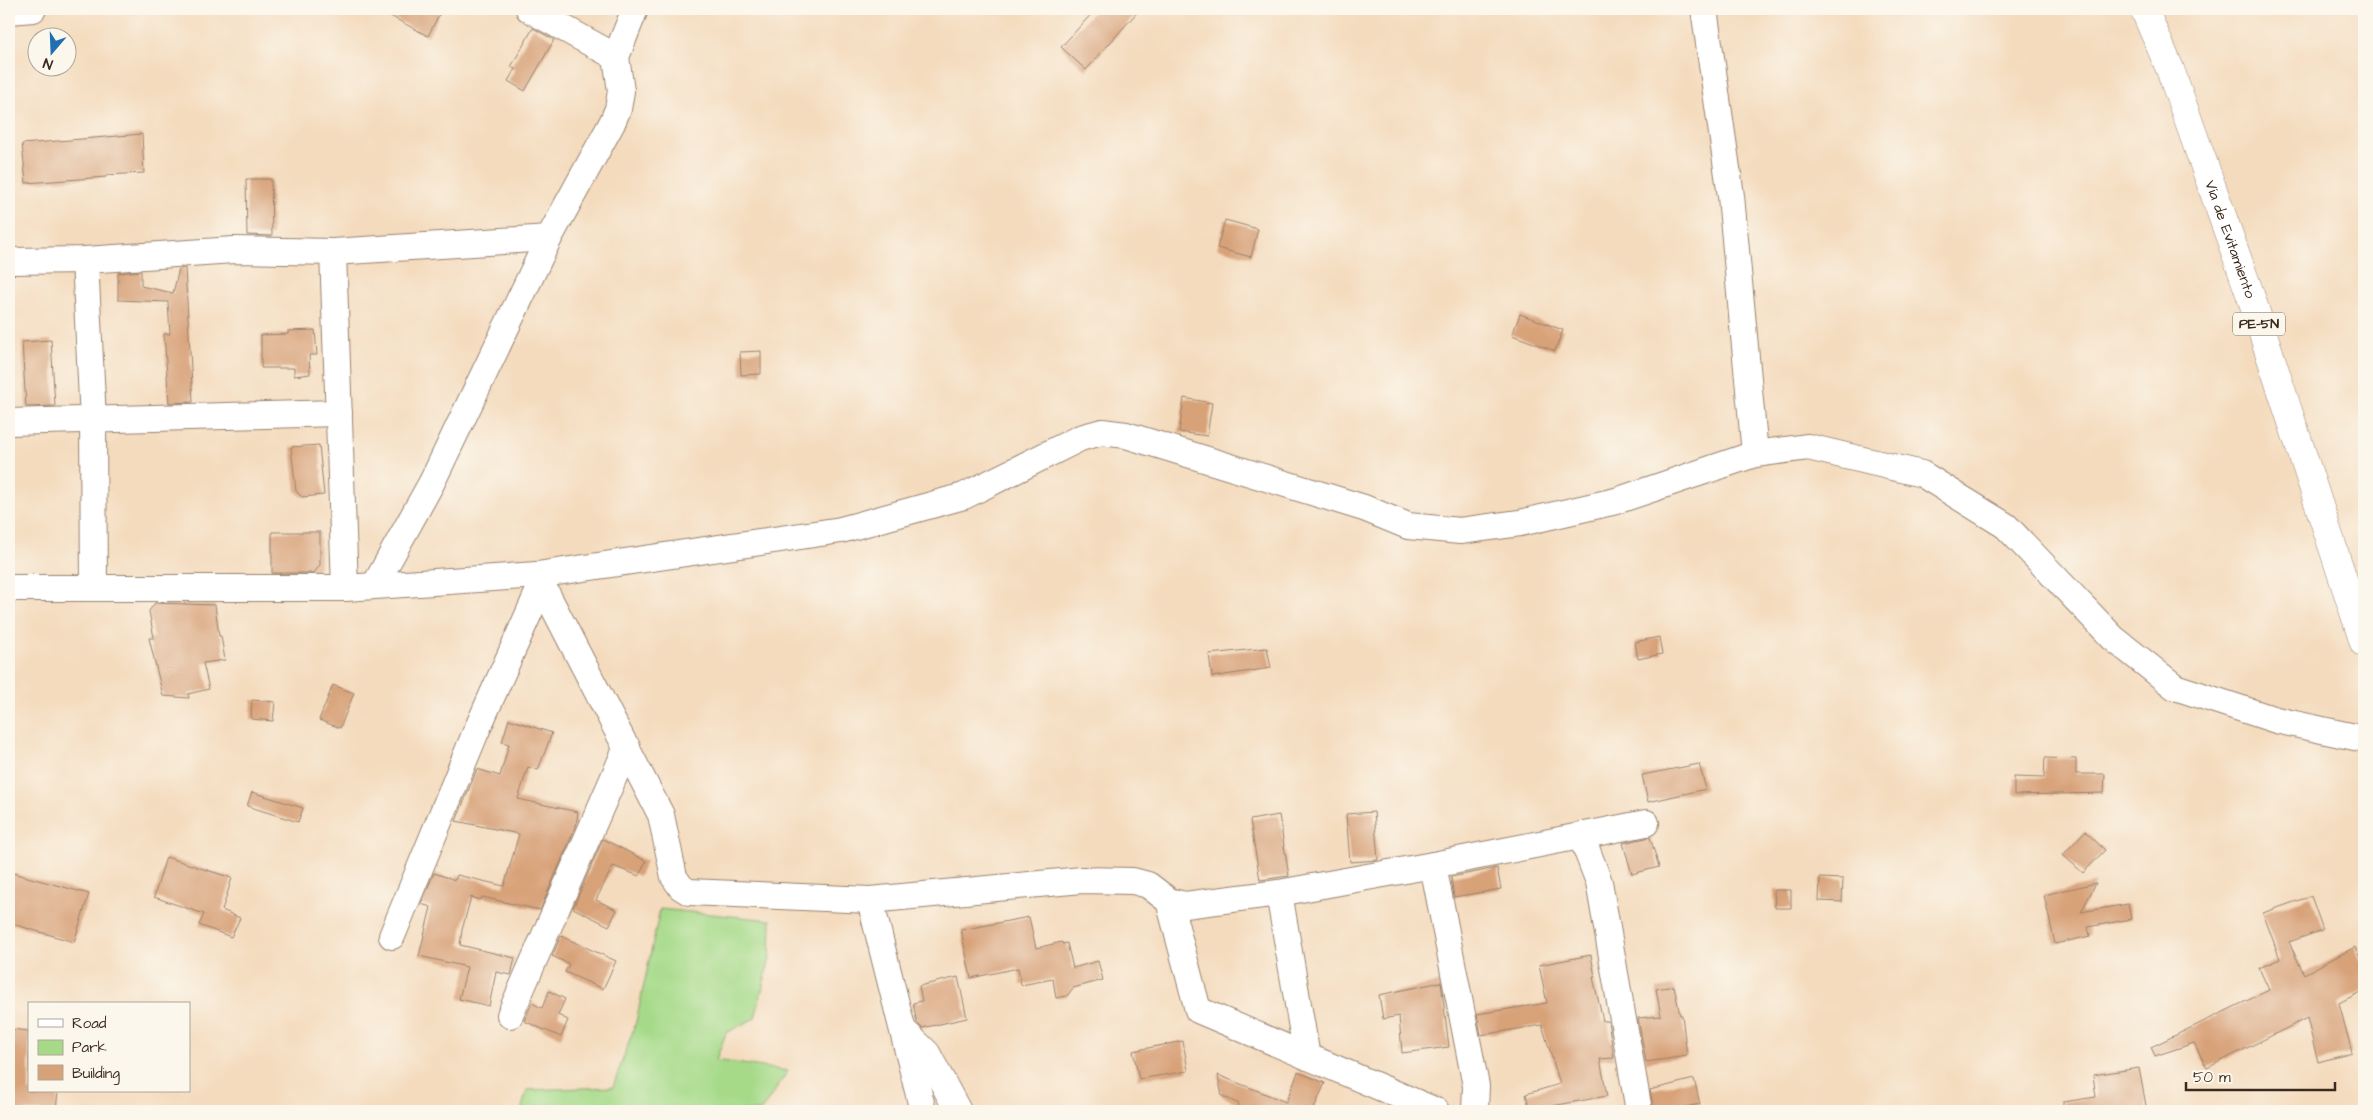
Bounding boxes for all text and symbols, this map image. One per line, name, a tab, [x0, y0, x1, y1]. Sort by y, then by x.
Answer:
north arrow	[28, 28, 78, 78]
text: N	[40, 52, 56, 74]
street label: Vía de Evitamiento	[2200, 177, 2261, 302]
road number: PE-5N	[2233, 312, 2285, 336]
legend	[28, 1002, 190, 1092]
text: Road	[72, 1013, 107, 1034]
text: Park	[72, 1037, 107, 1058]
scale bar	[2186, 1060, 2334, 1092]
text: Building	[72, 1063, 120, 1085]
text: 50 m	[2193, 1067, 2231, 1088]

